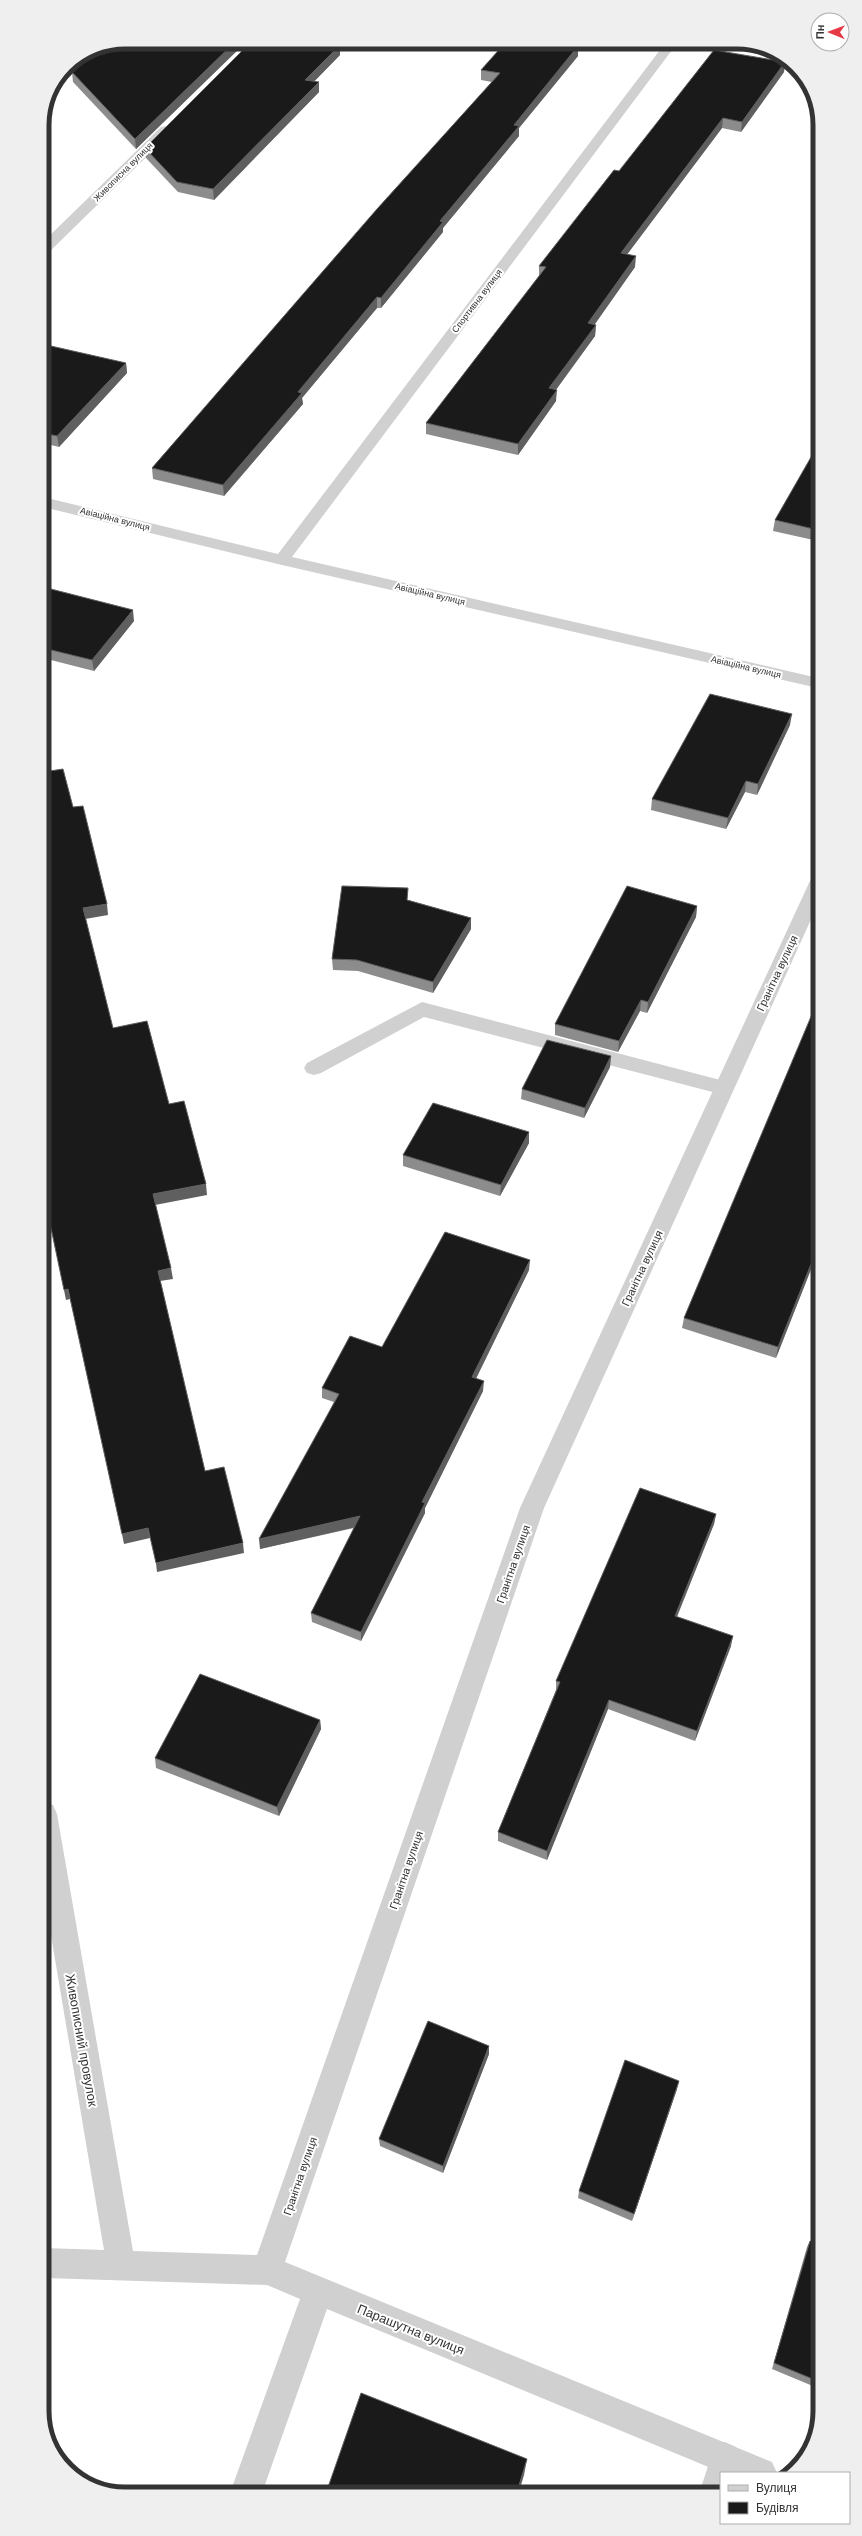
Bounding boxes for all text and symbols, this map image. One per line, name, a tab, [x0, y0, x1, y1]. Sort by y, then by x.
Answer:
north arrow	[810, 12, 850, 52]
text: Пн	[814, 24, 826, 39]
street label: Живописна вулиця	[92, 140, 155, 203]
street label: Спортивна вулиця	[450, 267, 504, 335]
street label: Авіаційна вулиця	[79, 505, 151, 533]
street label: Авіаційна вулиця	[394, 581, 466, 607]
street label: Авіаційна вулиця	[710, 654, 782, 680]
street label: Гранітна вулиця	[754, 933, 800, 1013]
street label: Гранітна вулиця	[619, 1228, 665, 1308]
street label: Гранітна вулиця	[494, 1523, 532, 1605]
street label: Гранітна вулиця	[387, 1829, 425, 1911]
street label: Живописний провулок	[62, 1973, 101, 2108]
street label: Гранітна вулиця	[281, 2135, 319, 2217]
street label: Парашутна вулиця	[355, 2301, 467, 2358]
legend	[720, 2472, 850, 2524]
text: Вулиця	[756, 2481, 797, 2495]
text: Будівля	[756, 2501, 798, 2515]

